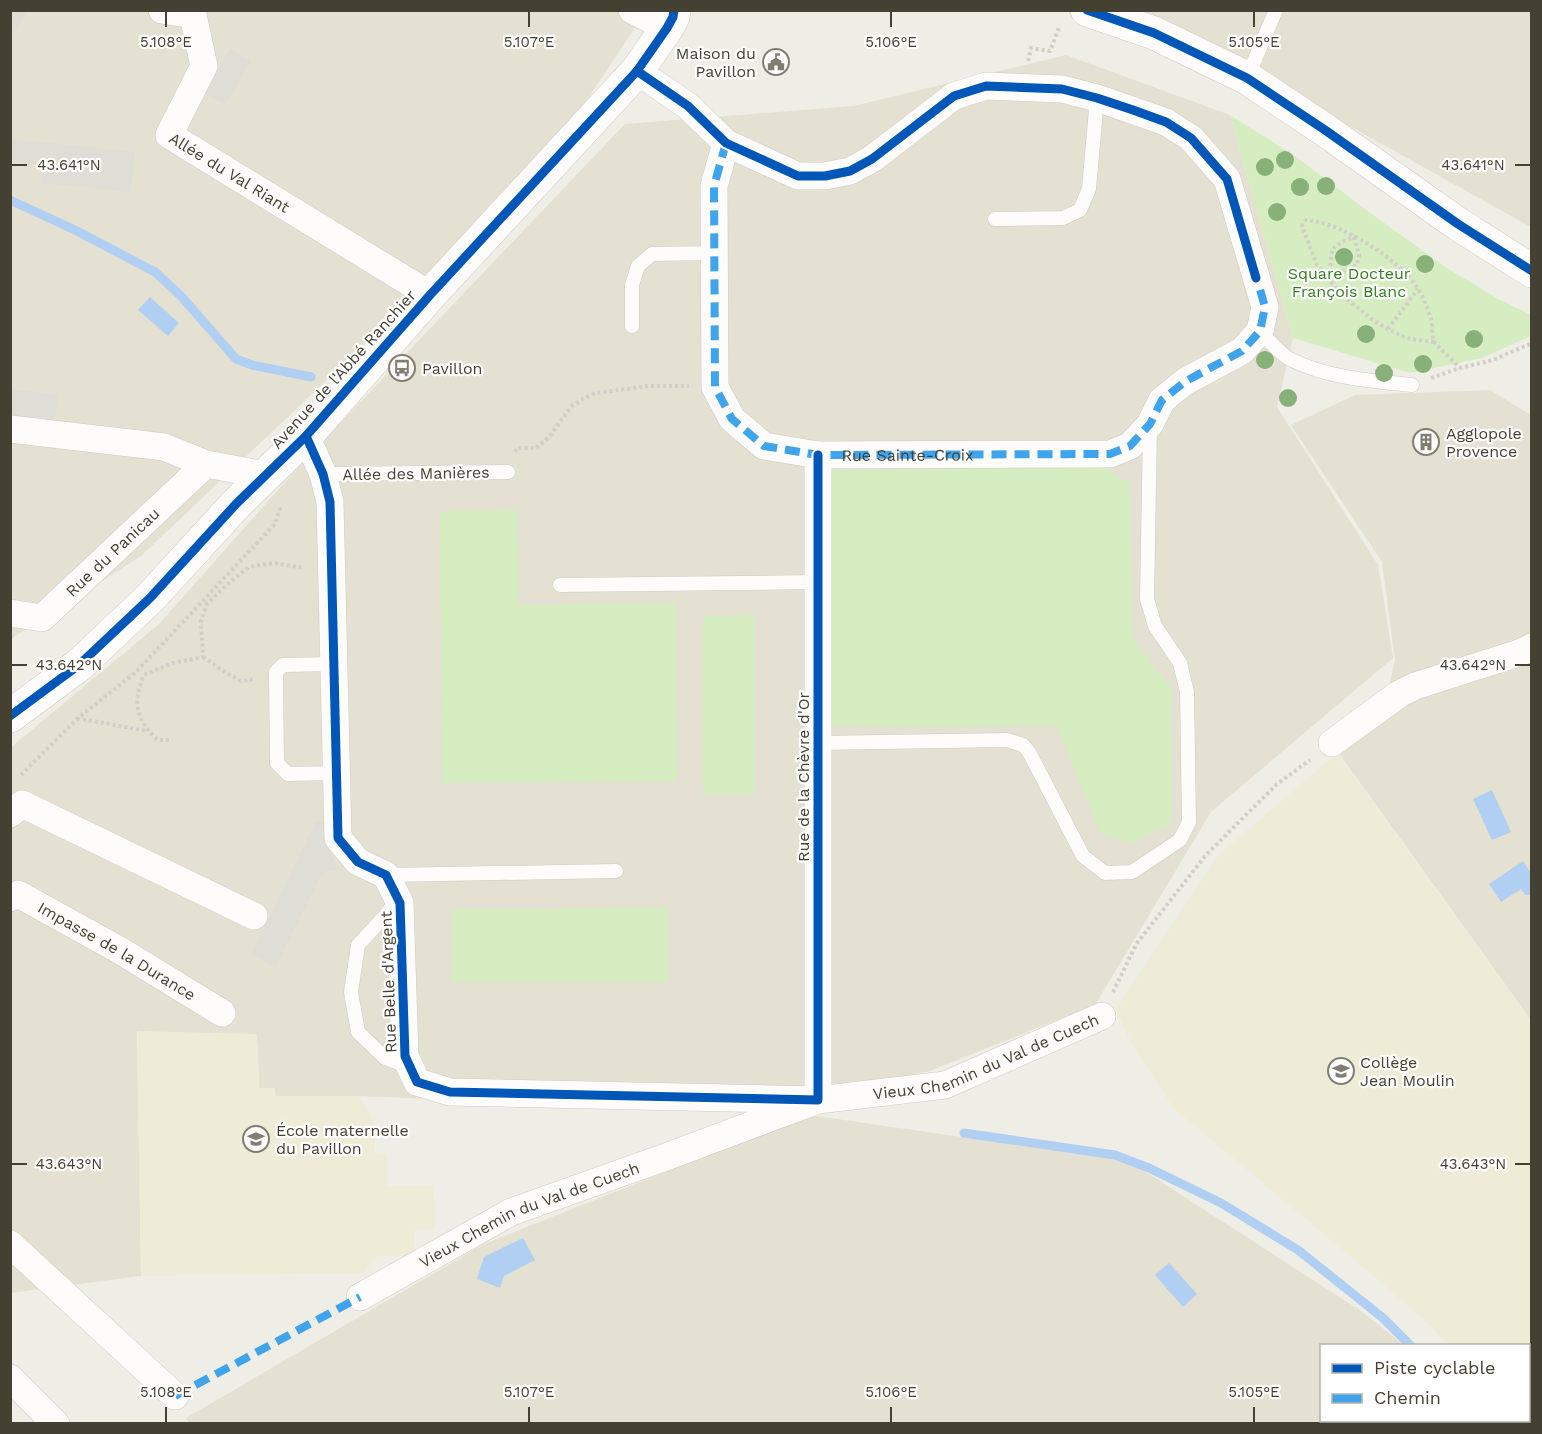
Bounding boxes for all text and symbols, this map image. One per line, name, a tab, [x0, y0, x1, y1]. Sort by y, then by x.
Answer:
text: 5.108°E	[140, 33, 192, 51]
text: 5.107°E	[504, 33, 554, 51]
text: 5.106°E	[865, 33, 917, 51]
text: 5.105°E	[1228, 33, 1280, 51]
place label: Maison du Pavillon	[676, 44, 756, 81]
public building icon: Maison du Pavillon	[761, 47, 791, 77]
street label: Allée du Val Riant	[166, 128, 293, 217]
text: 43.641°N	[37, 156, 101, 174]
text: 43.641°N	[1441, 156, 1505, 174]
park label: Square Docteur François Blanc	[1288, 264, 1411, 301]
street label: Avenue de l'Abbé Ranchier	[267, 286, 420, 453]
bus stop icon: Pavillon	[387, 353, 417, 383]
place label: Pavillon	[422, 359, 482, 378]
place label: Agglopole Provence	[1446, 424, 1522, 461]
building icon: Agglopole Provence	[1411, 427, 1441, 457]
street label: Rue Sainte-Croix	[841, 445, 974, 465]
street label: Allée des Manières	[342, 463, 490, 484]
street label: Rue du Panicau	[62, 504, 164, 601]
text: 43.642°N	[36, 656, 102, 674]
text: 43.642°N	[1440, 656, 1506, 674]
street label: Rue de la Chèvre d'Or	[794, 691, 813, 862]
street label: Impasse de la Durance	[34, 898, 199, 1005]
street label: Rue Belle d'Argent	[377, 910, 400, 1053]
street label: Vieux Chemin du Val de Cuech	[872, 1010, 1102, 1103]
place label: Collège Jean Moulin	[1360, 1053, 1455, 1090]
school or university icon: Collège Jean Moulin	[1326, 1056, 1356, 1086]
place label: École maternelle du Pavillon	[276, 1121, 409, 1158]
school or university icon: École maternelle du Pavillon	[241, 1124, 271, 1154]
text: 43.643°N	[36, 1155, 102, 1173]
text: 43.643°N	[1440, 1155, 1506, 1173]
street label: Vieux Chemin du Val de Cuech	[416, 1158, 642, 1272]
legend	[1320, 1344, 1530, 1422]
text: Piste cyclable	[1374, 1357, 1495, 1378]
text: 5.108°E	[140, 1383, 192, 1401]
text: 5.107°E	[504, 1383, 554, 1401]
text: 5.106°E	[865, 1383, 917, 1401]
text: 5.105°E	[1228, 1383, 1280, 1401]
text: Chemin	[1374, 1387, 1441, 1408]

